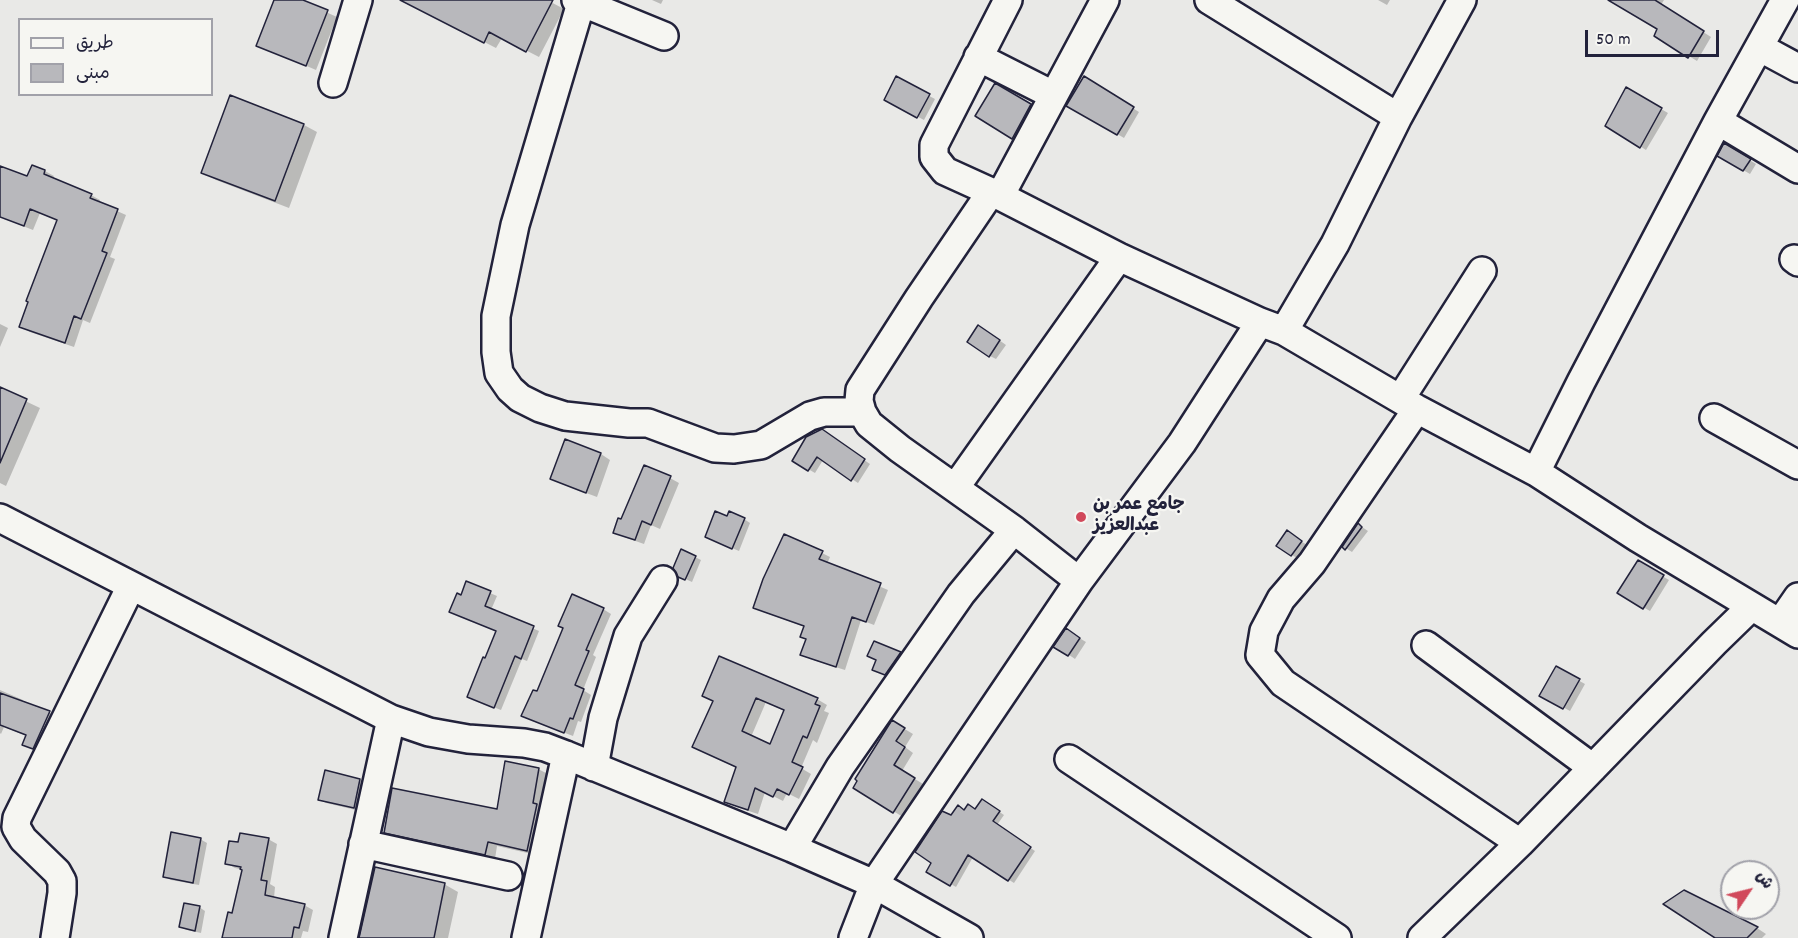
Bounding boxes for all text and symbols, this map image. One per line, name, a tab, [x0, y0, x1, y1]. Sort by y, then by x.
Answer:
legend	[18, 18, 213, 96]
scale bar	[1588, 18, 1722, 56]
text: 50 m	[1596, 28, 1631, 53]
text: طريق	[76, 32, 114, 57]
text: مبنى	[76, 62, 110, 87]
place label: جامع عمر بن عبدالعزيز	[1093, 496, 1184, 538]
marker: جامع عمر بن عبدالعزيز	[1074, 510, 1088, 524]
north arrow	[1720, 860, 1780, 920]
text: ش	[1749, 867, 1778, 894]

